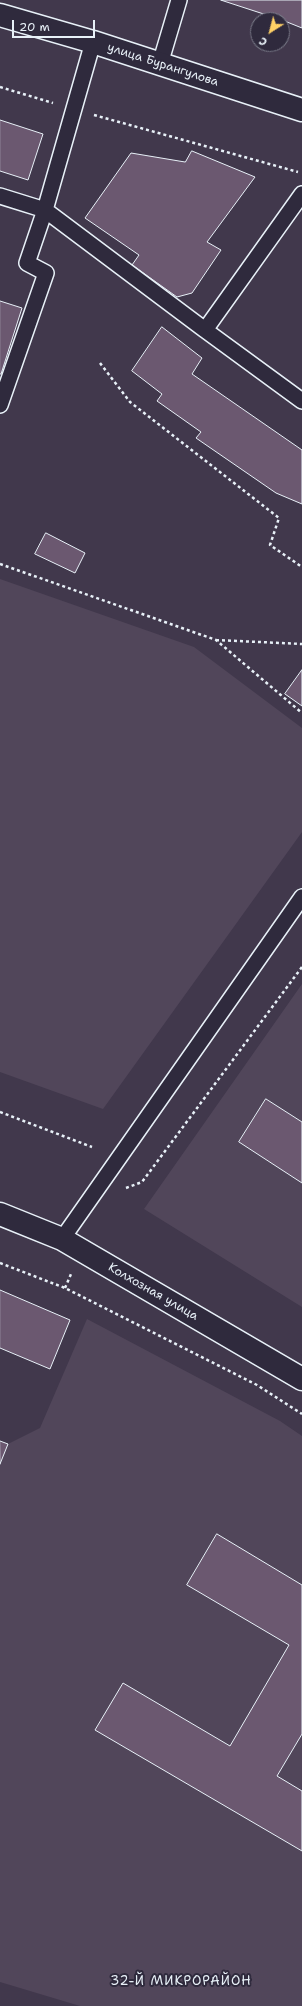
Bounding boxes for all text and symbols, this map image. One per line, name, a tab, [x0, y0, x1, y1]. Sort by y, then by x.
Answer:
scale bar	[14, 12, 97, 38]
north arrow	[250, 12, 290, 52]
text: 20 m	[19, 19, 50, 35]
text: С	[256, 33, 270, 49]
street label: улица Бурангулова	[106, 40, 220, 90]
street label: Колхозная улица	[105, 1260, 201, 1324]
district label: 32-Й МИКРОРАЙОН	[110, 1974, 252, 1990]

